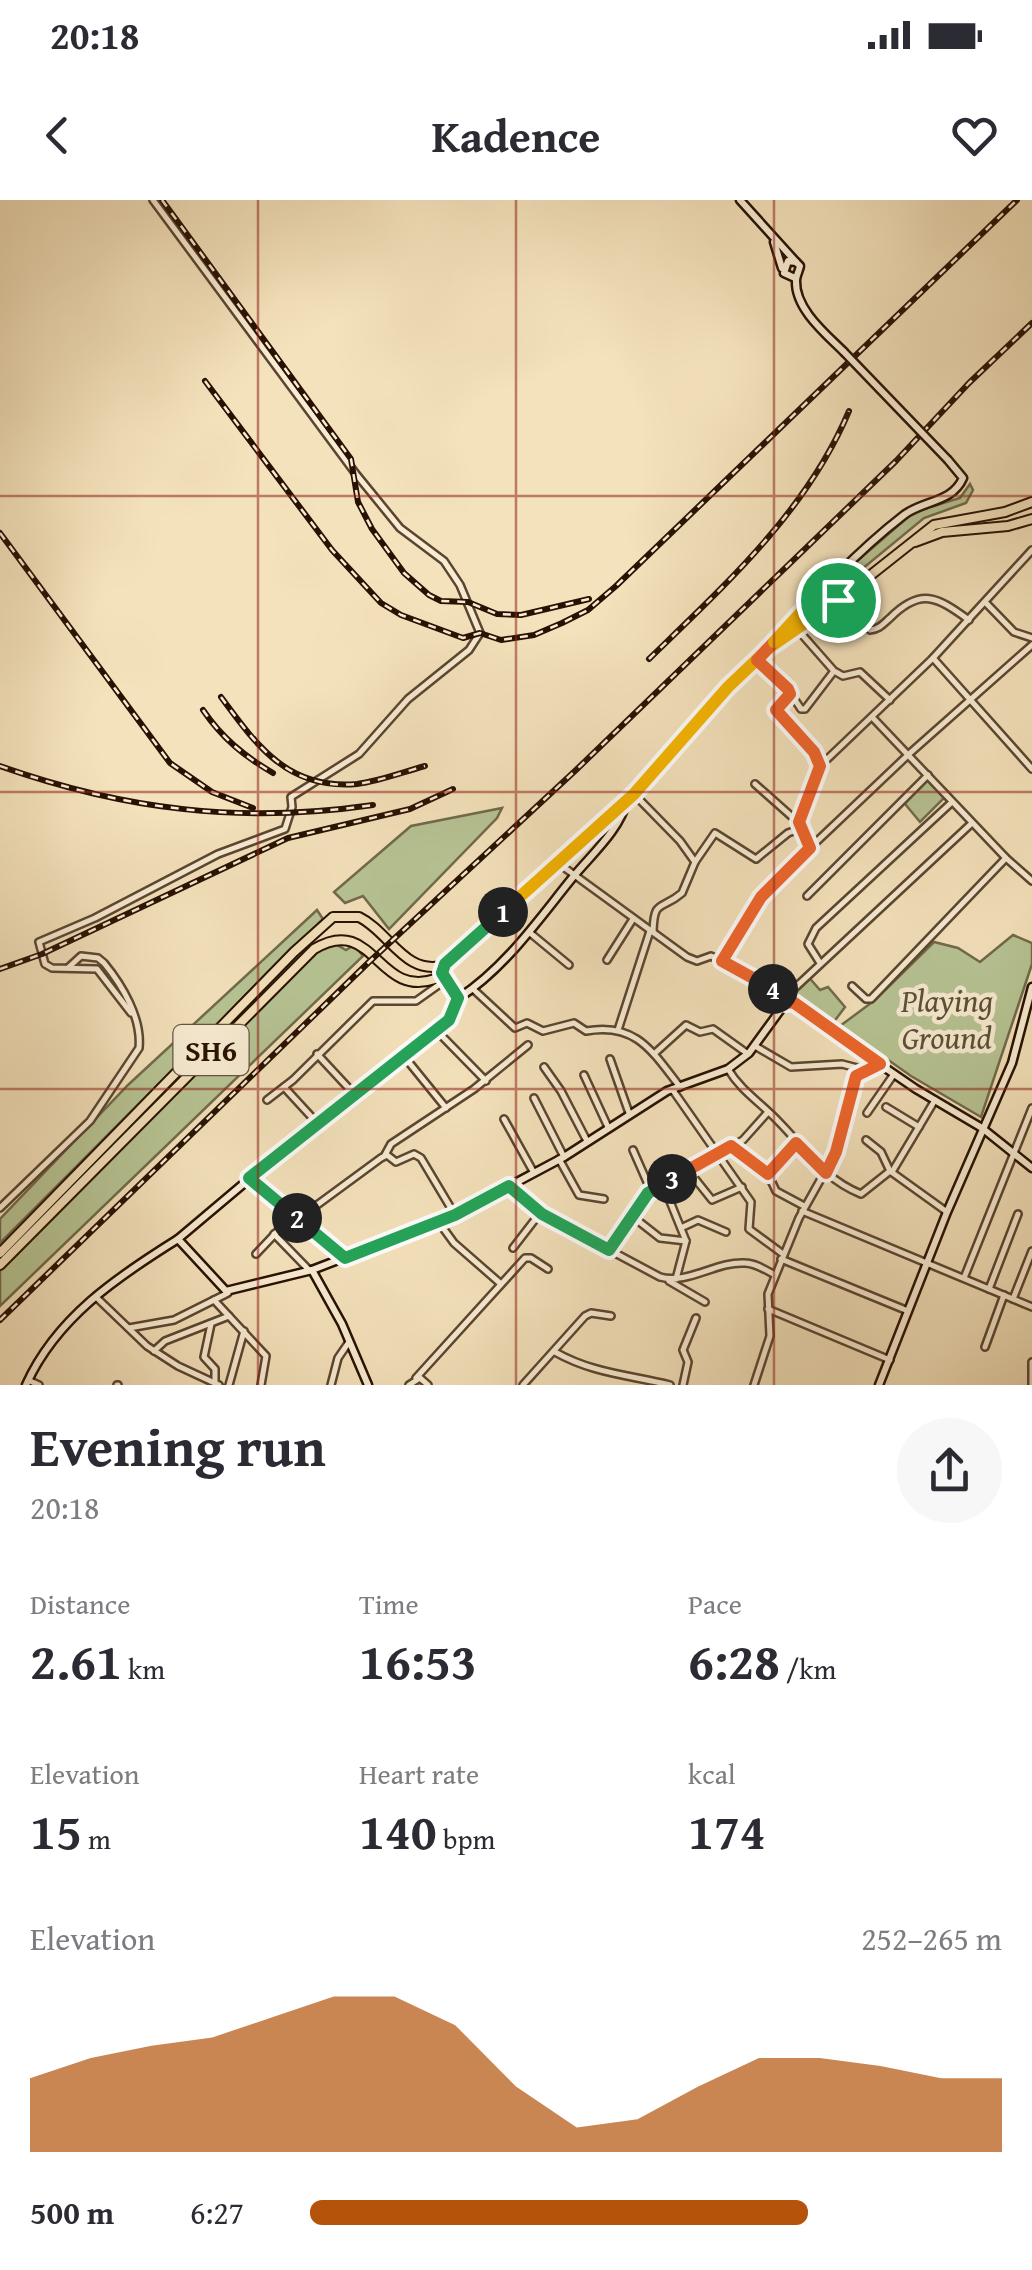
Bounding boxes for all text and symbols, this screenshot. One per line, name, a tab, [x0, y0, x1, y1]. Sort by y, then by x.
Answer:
text: 20:18	[50, 7, 140, 63]
text: Kadence	[432, 103, 600, 168]
icon: back	[30, 108, 85, 163]
icon: heart	[947, 108, 1002, 163]
pin	[796, 558, 881, 643]
icon: arrive	[811, 573, 866, 628]
pin: 1	[478, 887, 528, 937]
text: 1	[496, 891, 510, 932]
pin: 4	[748, 964, 798, 1014]
text: 4	[766, 968, 780, 1009]
park label: Playing Ground	[900, 977, 993, 1061]
road number: SH6	[174, 1025, 248, 1075]
pin: 3	[647, 1154, 697, 1204]
text: 3	[665, 1158, 679, 1199]
pin: 2	[272, 1193, 322, 1243]
text: 2	[290, 1197, 304, 1238]
text: Evening run	[30, 1406, 326, 1486]
button: share	[897, 1418, 1002, 1523]
text: 20:18	[30, 1484, 99, 1531]
text: Distance	[30, 1583, 130, 1624]
text: Time	[359, 1583, 419, 1624]
text: Pace	[688, 1583, 742, 1624]
text: 2.61	[30, 1624, 122, 1697]
text: 16:53	[359, 1624, 477, 1697]
text: 6:28	[688, 1624, 780, 1697]
text: km	[122, 1648, 165, 1689]
text: /km	[780, 1648, 836, 1689]
text: Elevation	[30, 1753, 140, 1794]
text: Heart rate	[359, 1753, 479, 1794]
text: kcal	[688, 1753, 736, 1794]
text: 15	[30, 1794, 82, 1867]
text: 140	[359, 1794, 437, 1867]
text: 174	[688, 1794, 766, 1867]
text: m	[82, 1818, 111, 1859]
text: bpm	[437, 1818, 495, 1859]
text: Elevation	[30, 1915, 155, 1962]
text: 252–265 m	[861, 1915, 1002, 1962]
text: 500 m	[30, 2189, 114, 2236]
text: 6:27	[190, 2189, 244, 2236]

